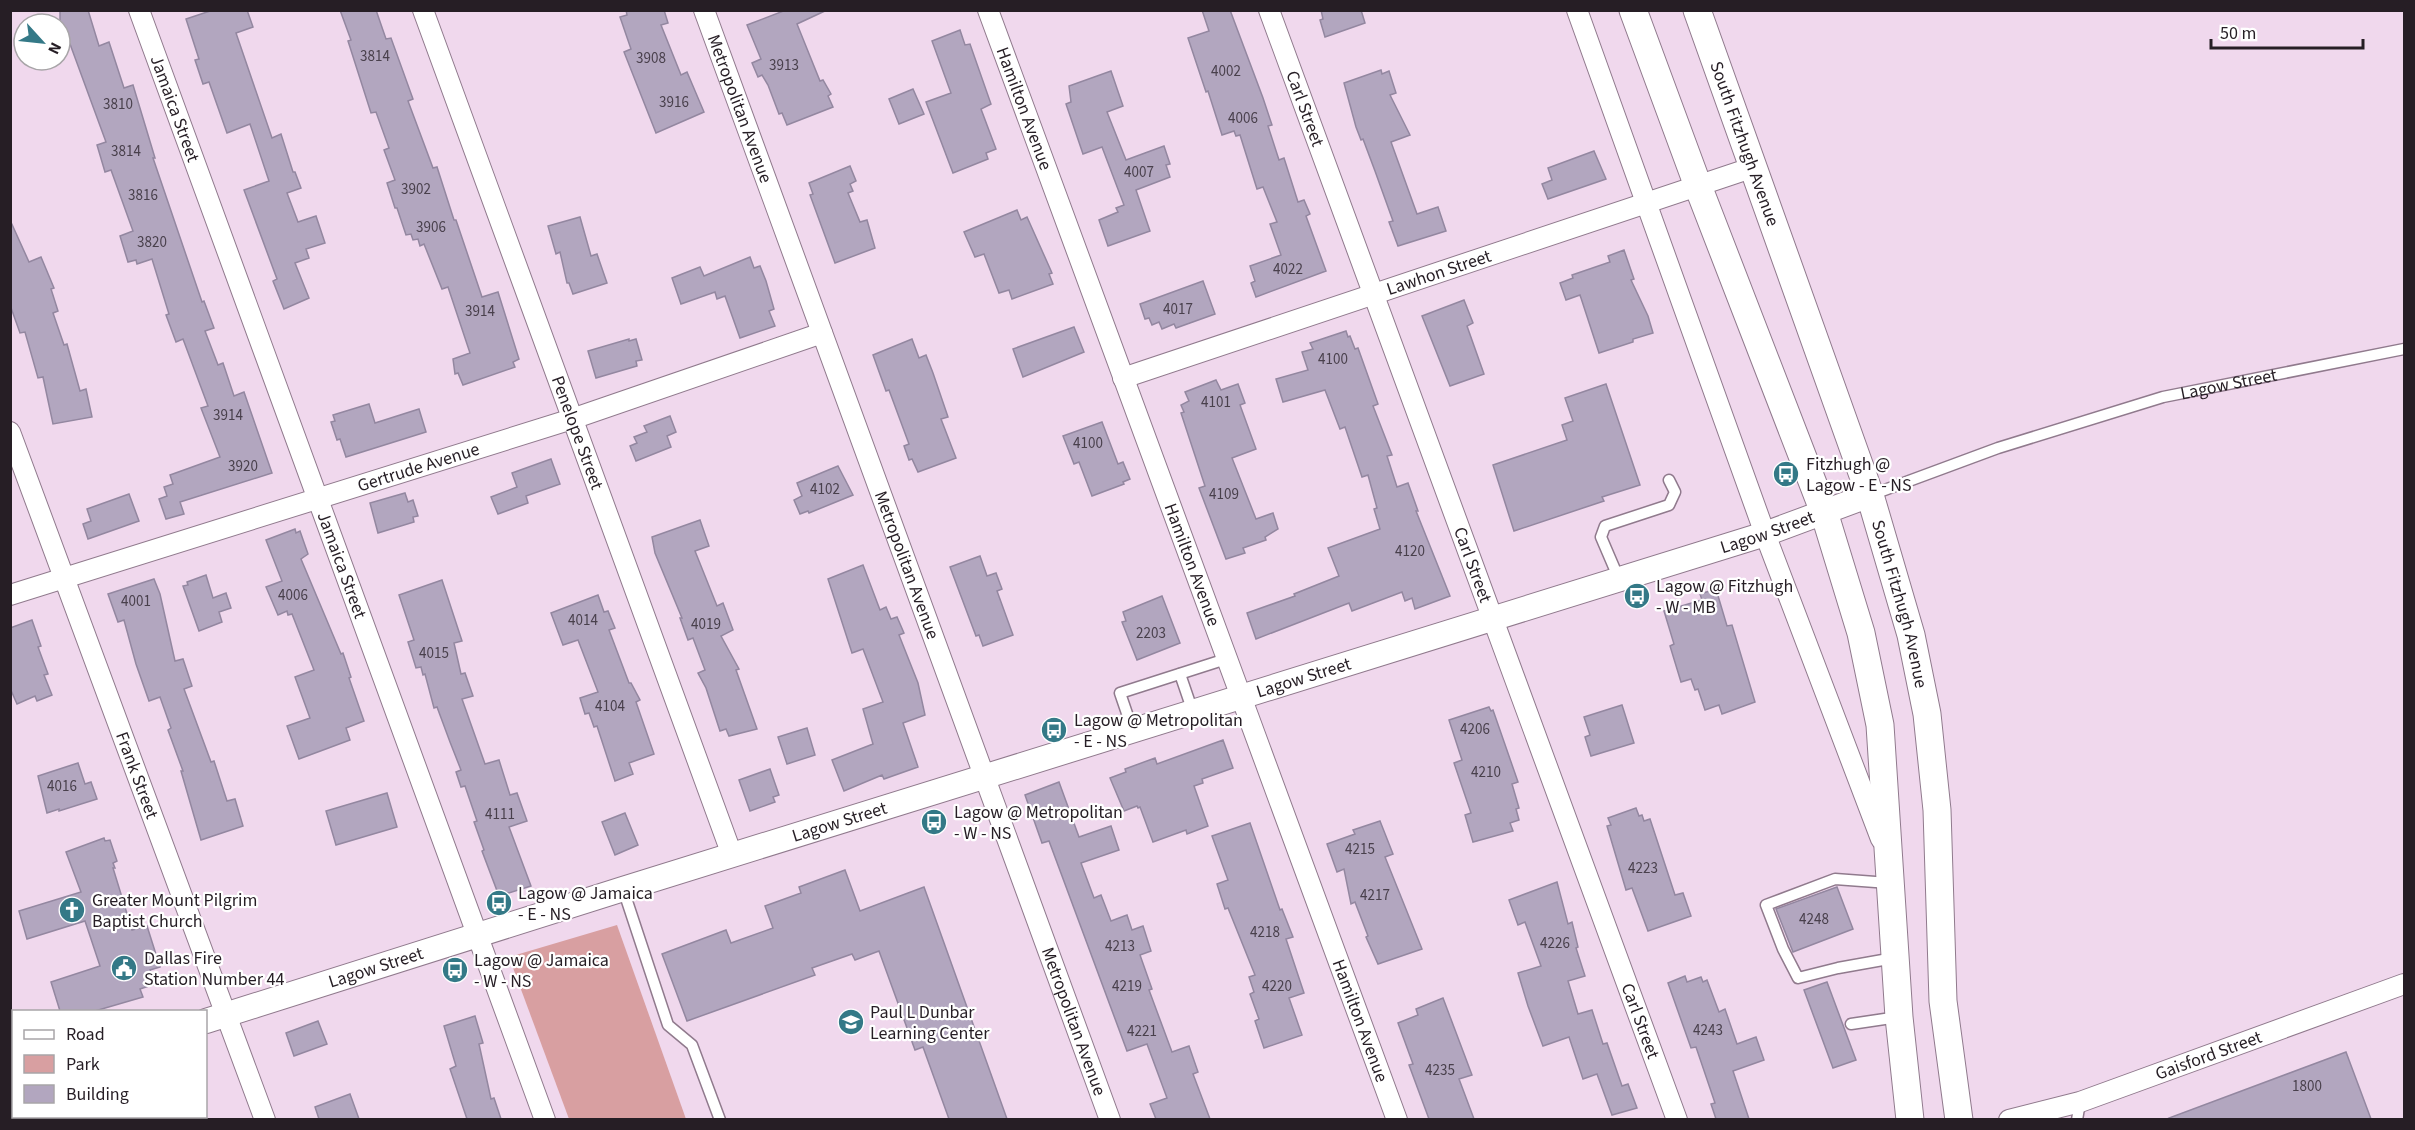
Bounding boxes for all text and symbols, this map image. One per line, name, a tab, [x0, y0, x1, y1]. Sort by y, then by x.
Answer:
north arrow	[12, 12, 72, 72]
scale bar	[2211, 12, 2362, 50]
text: 50 m	[2220, 21, 2256, 46]
street label: Metropolitan Avenue	[701, 31, 778, 187]
text: N	[42, 39, 67, 58]
street label: Hamilton Avenue	[990, 44, 1058, 174]
house number: 3814	[360, 46, 390, 67]
house number: 3908	[636, 48, 666, 69]
street label: Jamaica Street	[144, 52, 206, 166]
house number: 3913	[769, 55, 799, 76]
street label: South Fitzhugh Avenue	[1703, 58, 1785, 230]
house number: 4002	[1211, 61, 1241, 82]
street label: Carl Street	[1279, 67, 1330, 150]
house number: 3916	[659, 92, 689, 113]
house number: 3810	[103, 94, 133, 115]
house number: 4006	[1228, 108, 1258, 129]
house number: 3814	[111, 141, 141, 162]
house number: 4007	[1124, 162, 1154, 183]
house number: 3902	[401, 179, 431, 200]
house number: 3816	[128, 185, 158, 206]
house number: 3906	[416, 217, 446, 238]
house number: 3820	[137, 232, 167, 253]
street label: Lawhon Street	[1383, 244, 1495, 302]
house number: 4022	[1273, 259, 1303, 280]
house number: 4017	[1163, 299, 1193, 320]
house number: 3914	[465, 301, 495, 322]
house number: 4100	[1318, 349, 1348, 370]
street label: Lagow Street	[2178, 363, 2279, 406]
street label: Penelope Street	[545, 372, 609, 493]
house number: 4101	[1201, 392, 1231, 413]
house number: 3914	[213, 405, 243, 426]
house number: 4100	[1073, 433, 1103, 454]
street label: Gertrude Avenue	[354, 437, 483, 498]
place label: Fitzhugh @ Lagow - E - NS	[1806, 452, 1912, 498]
house number: 3920	[228, 456, 258, 477]
bus stop icon: Fitzhugh @ Lagow - E - NS	[1771, 459, 1801, 489]
house number: 4102	[810, 479, 840, 500]
house number: 4109	[1209, 484, 1239, 505]
street label: Metropolitan Avenue	[868, 487, 945, 643]
street label: Hamilton Avenue	[1158, 500, 1226, 630]
street label: Lagow Street	[1717, 505, 1818, 560]
street label: Jamaica Street	[311, 508, 373, 622]
street label: South Fitzhugh Avenue	[1865, 517, 1933, 690]
street label: Carl Street	[1447, 524, 1498, 606]
house number: 4120	[1395, 541, 1425, 562]
place label: Lagow @ Fitzhugh - W - MB	[1656, 574, 1793, 620]
bus stop icon: Lagow @ Fitzhugh - W - MB	[1622, 581, 1652, 611]
house number: 4006	[278, 585, 308, 606]
house number: 4001	[121, 591, 151, 612]
house number: 4014	[568, 610, 598, 631]
house number: 4019	[691, 614, 721, 635]
house number: 2203	[1136, 623, 1166, 644]
house number: 4015	[419, 643, 449, 664]
street label: Lagow Street	[1253, 651, 1354, 704]
house number: 4104	[595, 696, 625, 717]
place label: Lagow @ Metropolitan - E - NS	[1074, 708, 1243, 754]
bus stop icon: Lagow @ Metropolitan - E - NS	[1039, 715, 1069, 745]
house number: 4206	[1460, 719, 1490, 740]
street label: Frank Street	[109, 728, 164, 822]
house number: 4210	[1471, 762, 1501, 783]
house number: 4016	[47, 776, 77, 797]
street label: Lagow Street	[789, 796, 890, 849]
place label: Lagow @ Metropolitan - W - NS	[954, 800, 1123, 846]
house number: 4111	[485, 804, 515, 825]
bus stop icon: Lagow @ Metropolitan - W - NS	[919, 807, 949, 837]
house number: 4215	[1345, 839, 1375, 860]
house number: 4223	[1628, 858, 1658, 879]
place label: Lagow @ Jamaica - E - NS	[518, 881, 653, 927]
house number: 4217	[1360, 885, 1390, 906]
place label: Greater Mount Pilgrim Baptist Church	[92, 888, 257, 934]
bus stop icon: Lagow @ Jamaica - E - NS	[484, 888, 514, 918]
church icon: Greater Mount Pilgrim Baptist Church	[57, 895, 87, 925]
house number: 4248	[1799, 909, 1829, 930]
house number: 4218	[1250, 922, 1280, 943]
house number: 4226	[1540, 933, 1570, 954]
house number: 4213	[1105, 936, 1135, 957]
street label: Lagow Street	[325, 941, 426, 994]
street label: Metropolitan Avenue	[1035, 944, 1112, 1099]
place label: Dallas Fire Station Number 44	[144, 946, 284, 992]
place label: Lagow @ Jamaica - W - NS	[474, 948, 609, 994]
public building icon: Dallas Fire Station Number 44	[109, 953, 139, 983]
bus stop icon: Lagow @ Jamaica - W - NS	[440, 955, 470, 985]
street label: Hamilton Avenue	[1326, 956, 1394, 1086]
house number: 4219	[1112, 976, 1142, 997]
house number: 4220	[1262, 976, 1292, 997]
street label: Carl Street	[1615, 980, 1665, 1062]
place label: Paul L Dunbar Learning Center	[870, 1000, 990, 1046]
school or university icon: Paul L Dunbar Learning Center	[836, 1007, 866, 1037]
legend	[12, 1010, 207, 1118]
house number: 4243	[1693, 1020, 1723, 1041]
house number: 4221	[1127, 1021, 1157, 1042]
text: Road	[66, 1022, 105, 1047]
street label: Gaisford Street	[2152, 1025, 2265, 1087]
text: Park	[66, 1052, 100, 1077]
house number: 4235	[1425, 1060, 1455, 1081]
house number: 1800	[2292, 1076, 2322, 1097]
text: Building	[66, 1082, 129, 1107]

